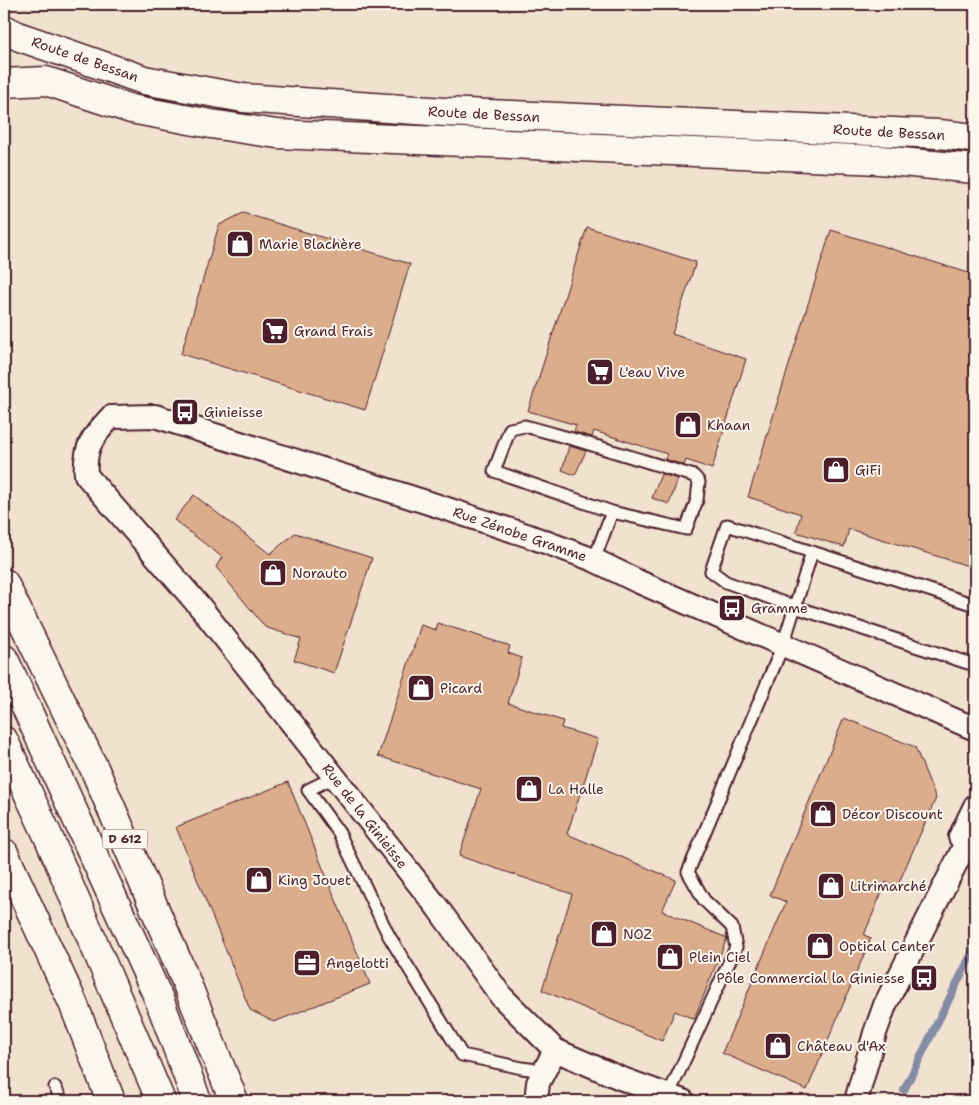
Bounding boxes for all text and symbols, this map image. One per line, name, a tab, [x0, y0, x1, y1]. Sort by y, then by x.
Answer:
street label: Route de Bessan	[29, 32, 141, 86]
street label: Route de Bessan	[428, 102, 541, 126]
street label: Route de Bessan	[833, 120, 946, 144]
shop icon: Marie Blachère	[225, 229, 255, 259]
place label: Marie Blachère	[259, 235, 362, 253]
supermarket icon: Grand Frais	[260, 316, 290, 346]
place label: Grand Frais	[294, 322, 373, 340]
supermarket icon: L'eau Vive	[585, 357, 615, 387]
place label: L'eau Vive	[619, 363, 685, 381]
bus stop icon: Ginieisse	[170, 397, 200, 427]
place label: Ginieisse	[204, 403, 263, 421]
shop icon: Khaan	[673, 410, 703, 440]
place label: Khaan	[707, 416, 751, 434]
shop icon: GiFi	[821, 455, 851, 485]
place label: GiFi	[855, 461, 881, 479]
street label: Rue Zénobe Gramme	[451, 503, 589, 565]
shop icon: Norauto	[258, 558, 288, 588]
place label: Norauto	[292, 564, 347, 582]
bus stop icon: Gramme	[717, 593, 747, 623]
place label: Gramme	[751, 599, 808, 617]
shop icon: Picard	[406, 673, 436, 703]
place label: Picard	[440, 679, 482, 697]
street label: Rue de la Ginieisse	[318, 760, 412, 872]
shop icon: La Halle	[514, 774, 544, 804]
place label: La Halle	[548, 780, 604, 798]
shop icon: Décor Discount	[808, 799, 838, 829]
place label: Décor Discount	[842, 805, 943, 823]
road number: D 612	[102, 830, 148, 849]
shop icon: King Jouet	[244, 865, 274, 895]
place label: King Jouet	[278, 871, 351, 889]
shop icon: Litrimarché	[816, 871, 846, 901]
place label: Litrimarché	[850, 877, 927, 895]
shop icon: NOZ	[589, 919, 619, 949]
place label: NOZ	[623, 925, 653, 943]
shop icon: Optical Center	[805, 931, 835, 961]
place label: Optical Center	[839, 937, 936, 955]
shop icon: Plein Ciel	[655, 942, 685, 972]
office icon: Angelotti	[292, 948, 322, 978]
place label: Plein Ciel	[689, 948, 751, 966]
place label: Angelotti	[326, 954, 389, 972]
bus stop icon: Pôle Commercial la Giniesse	[909, 963, 939, 993]
place label: Pôle Commercial la Giniesse	[716, 969, 905, 987]
shop icon: Château d'Ax	[763, 1031, 793, 1061]
place label: Château d'Ax	[797, 1037, 886, 1055]

